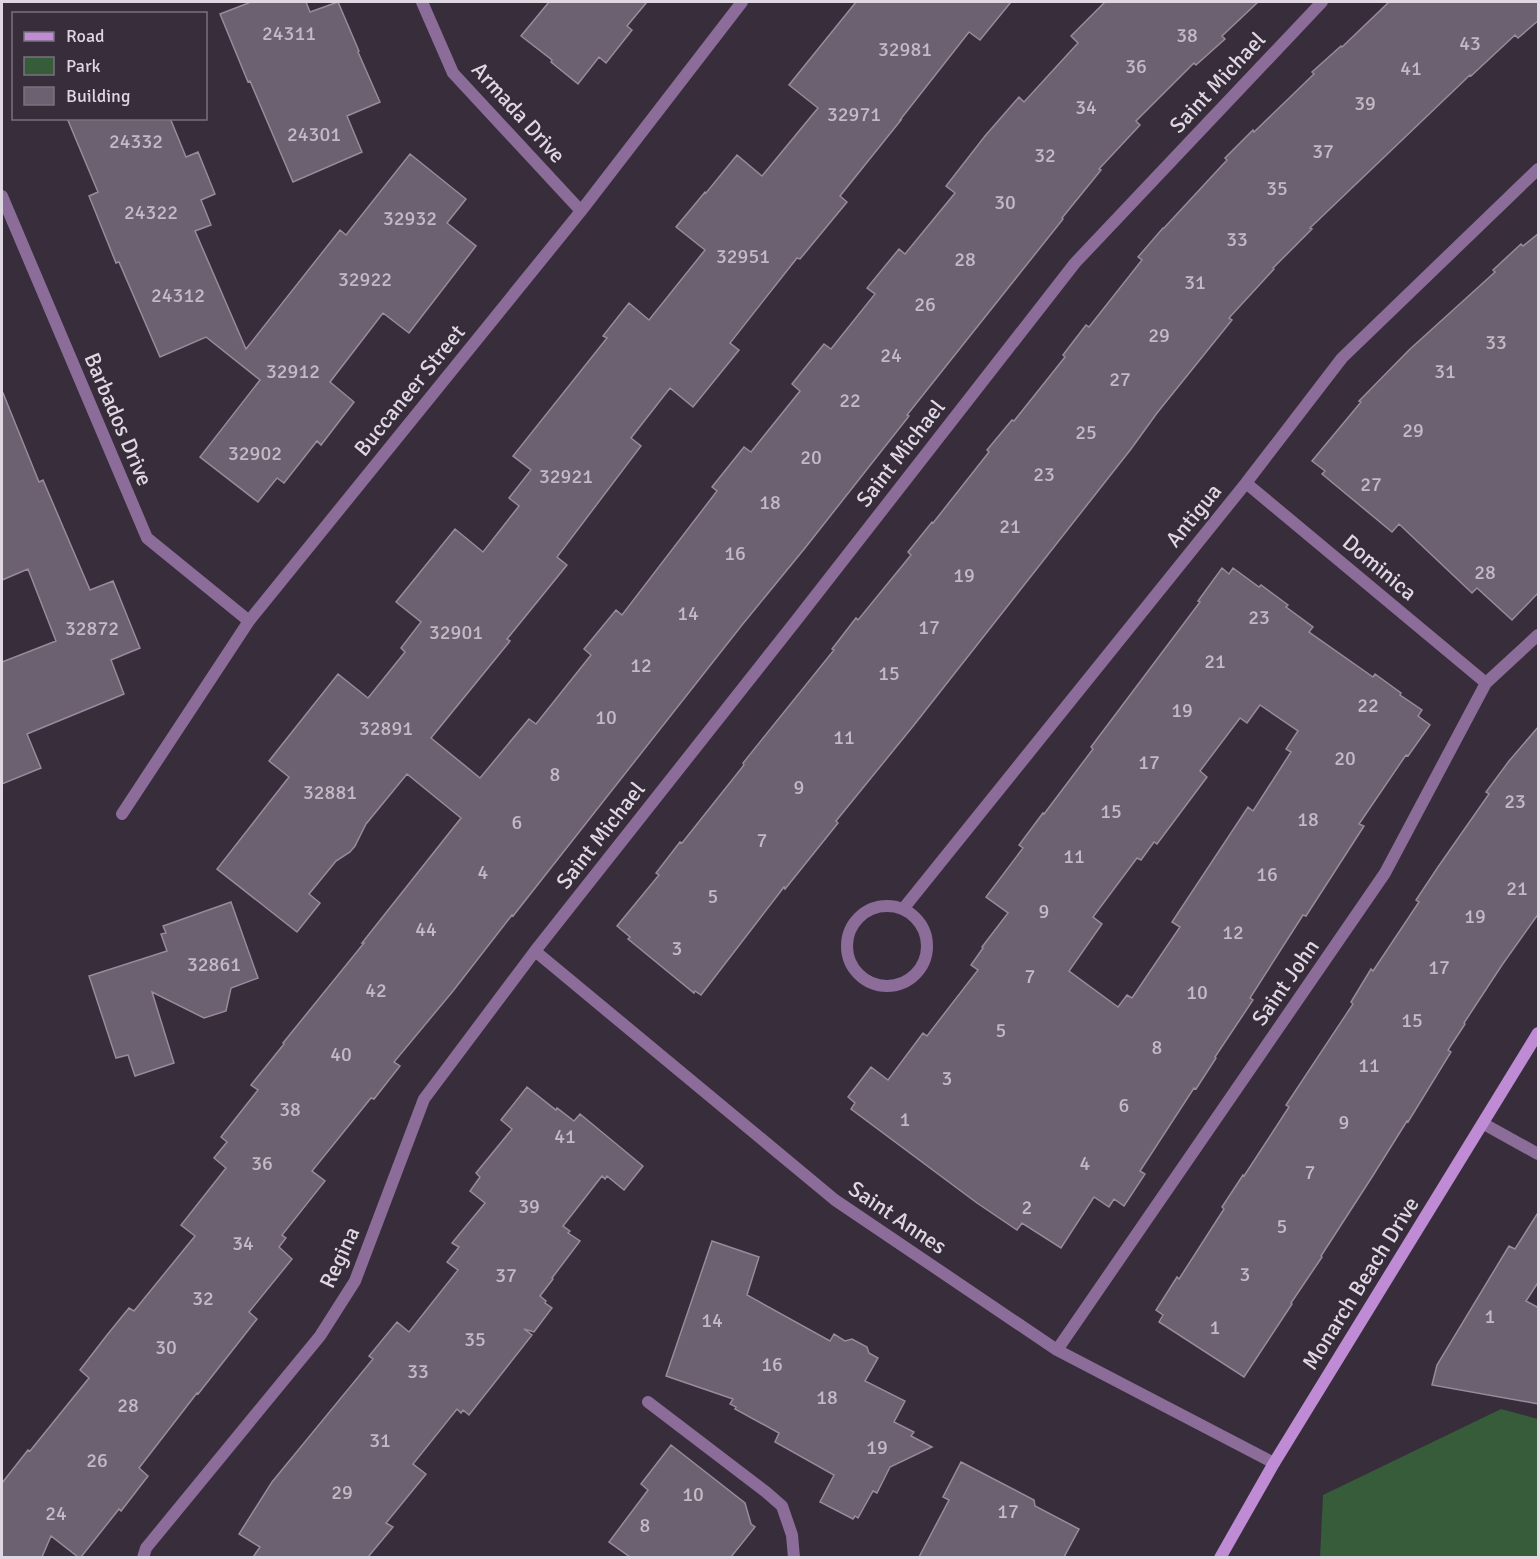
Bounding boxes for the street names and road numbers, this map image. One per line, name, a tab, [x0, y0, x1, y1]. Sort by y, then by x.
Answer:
street label: Saint Michael	[1164, 26, 1271, 139]
street label: Armada Drive	[466, 56, 571, 169]
street label: Buccaneer Street	[348, 319, 471, 462]
street label: Barbados Drive	[78, 349, 159, 490]
street label: Saint Michael	[850, 394, 951, 512]
street label: Antigua	[1160, 478, 1227, 553]
street label: Dominica	[1337, 529, 1422, 606]
street label: Saint Michael	[550, 776, 651, 894]
street label: Saint John	[1246, 934, 1325, 1031]
street label: Saint Annes	[844, 1175, 952, 1260]
street label: Monarch Beach Drive	[1296, 1192, 1425, 1375]
street label: Regina	[314, 1222, 365, 1292]

